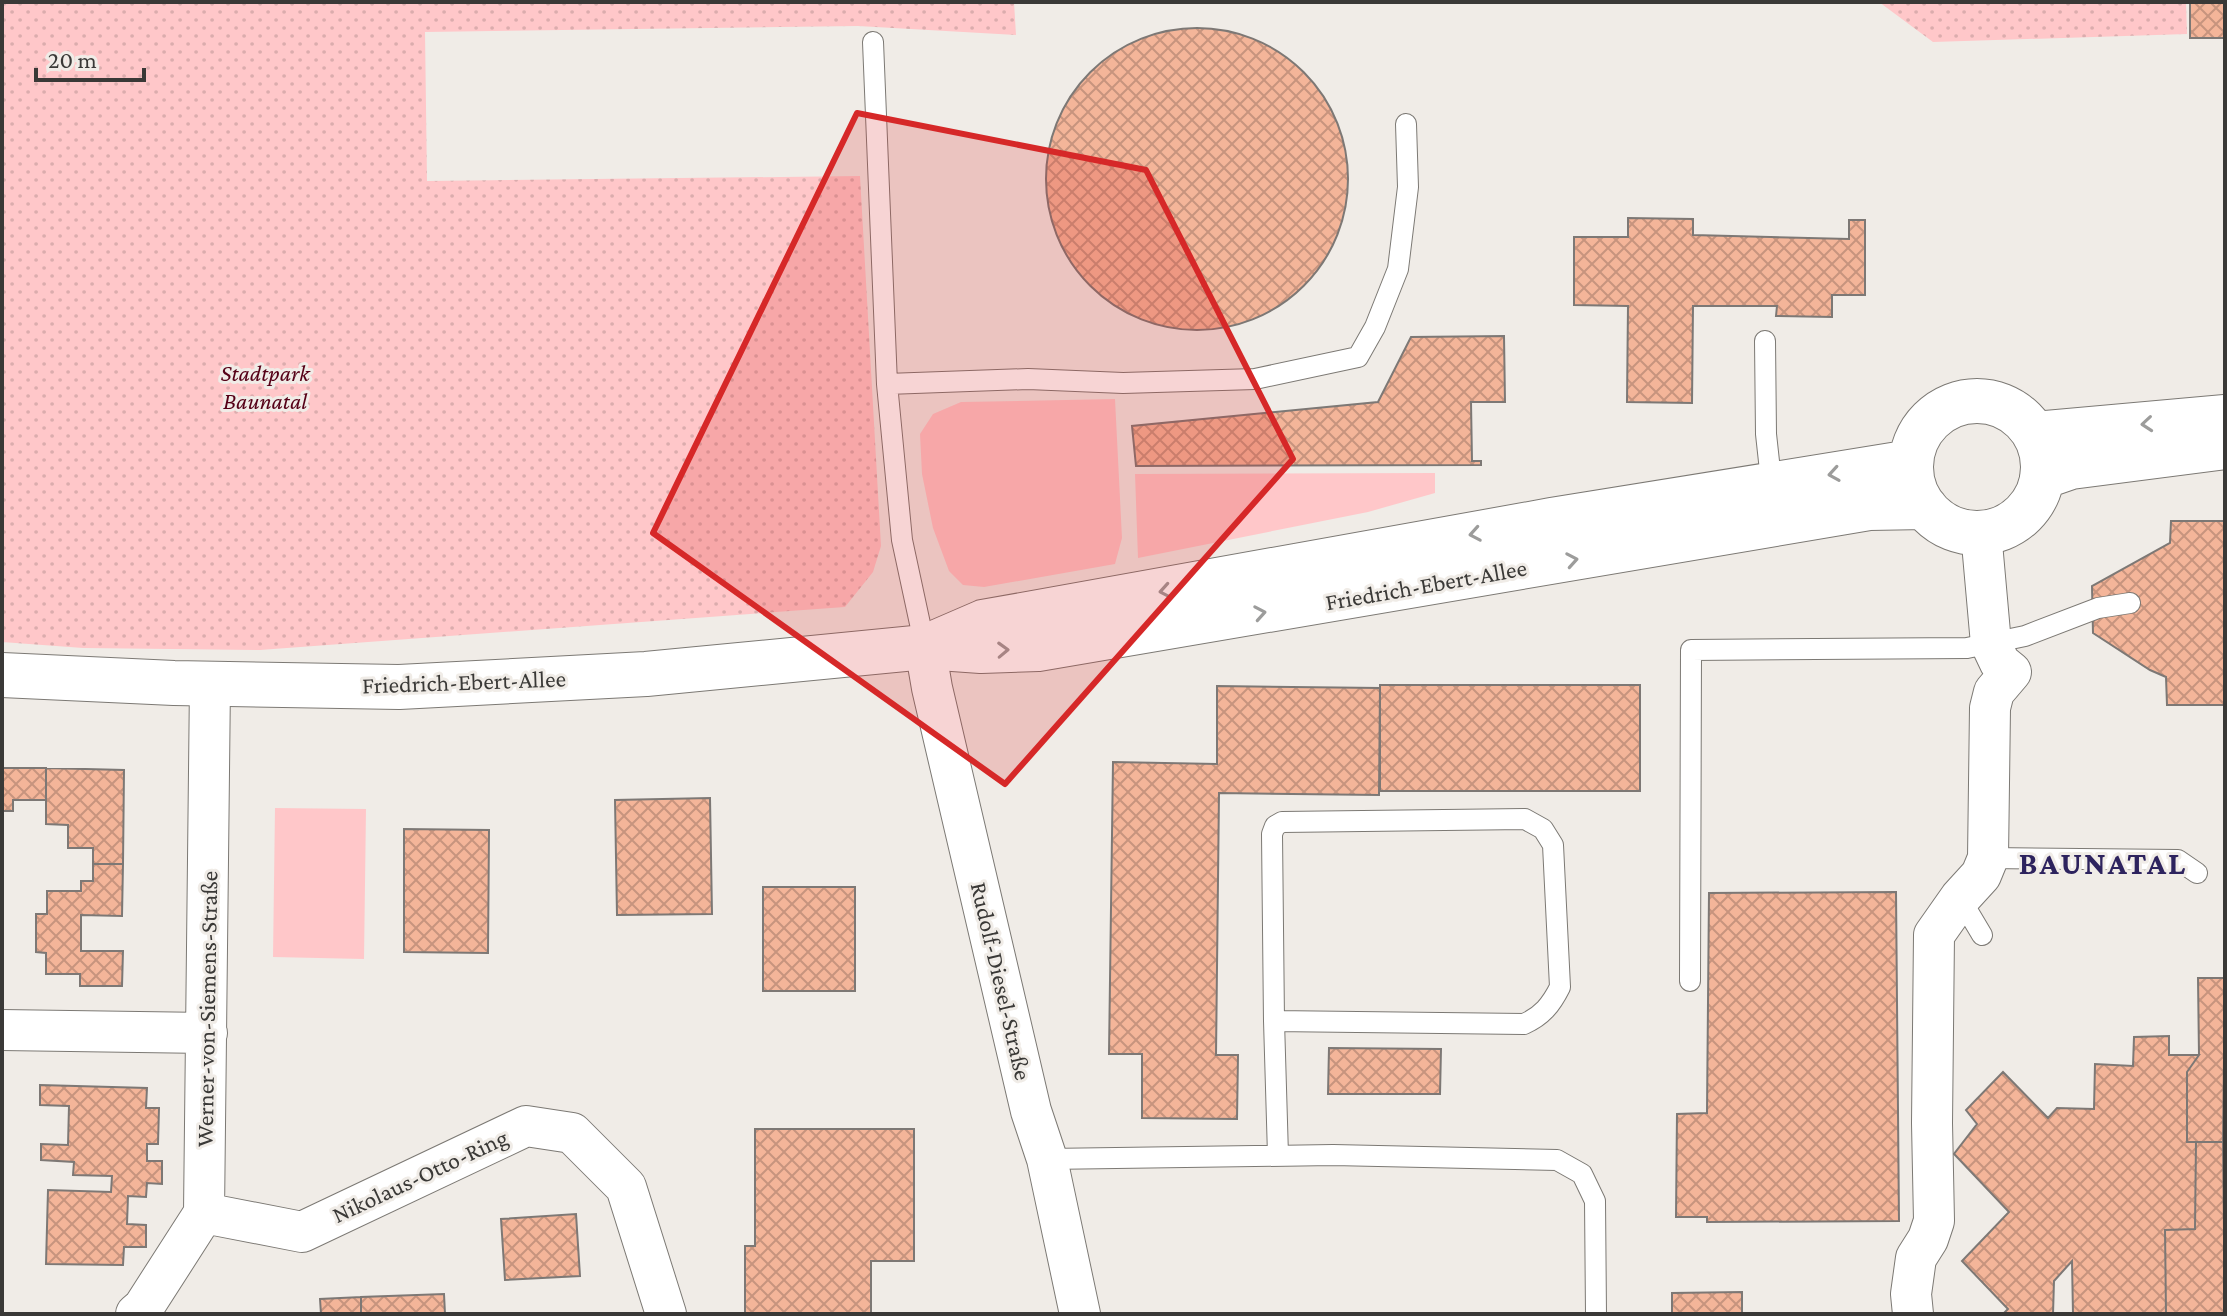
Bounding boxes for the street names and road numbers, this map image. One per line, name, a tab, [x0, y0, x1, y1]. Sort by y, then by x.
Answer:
street label: Friedrich-Ebert-Allee	[1323, 553, 1529, 616]
street label: Friedrich-Ebert-Allee	[362, 664, 566, 699]
street label: Werner-von-Siemens-Straße	[191, 871, 222, 1147]
street label: Rudolf-Diesel-Straße	[966, 879, 1037, 1083]
street label: Nikolaus-Otto-Ring	[328, 1123, 512, 1228]

